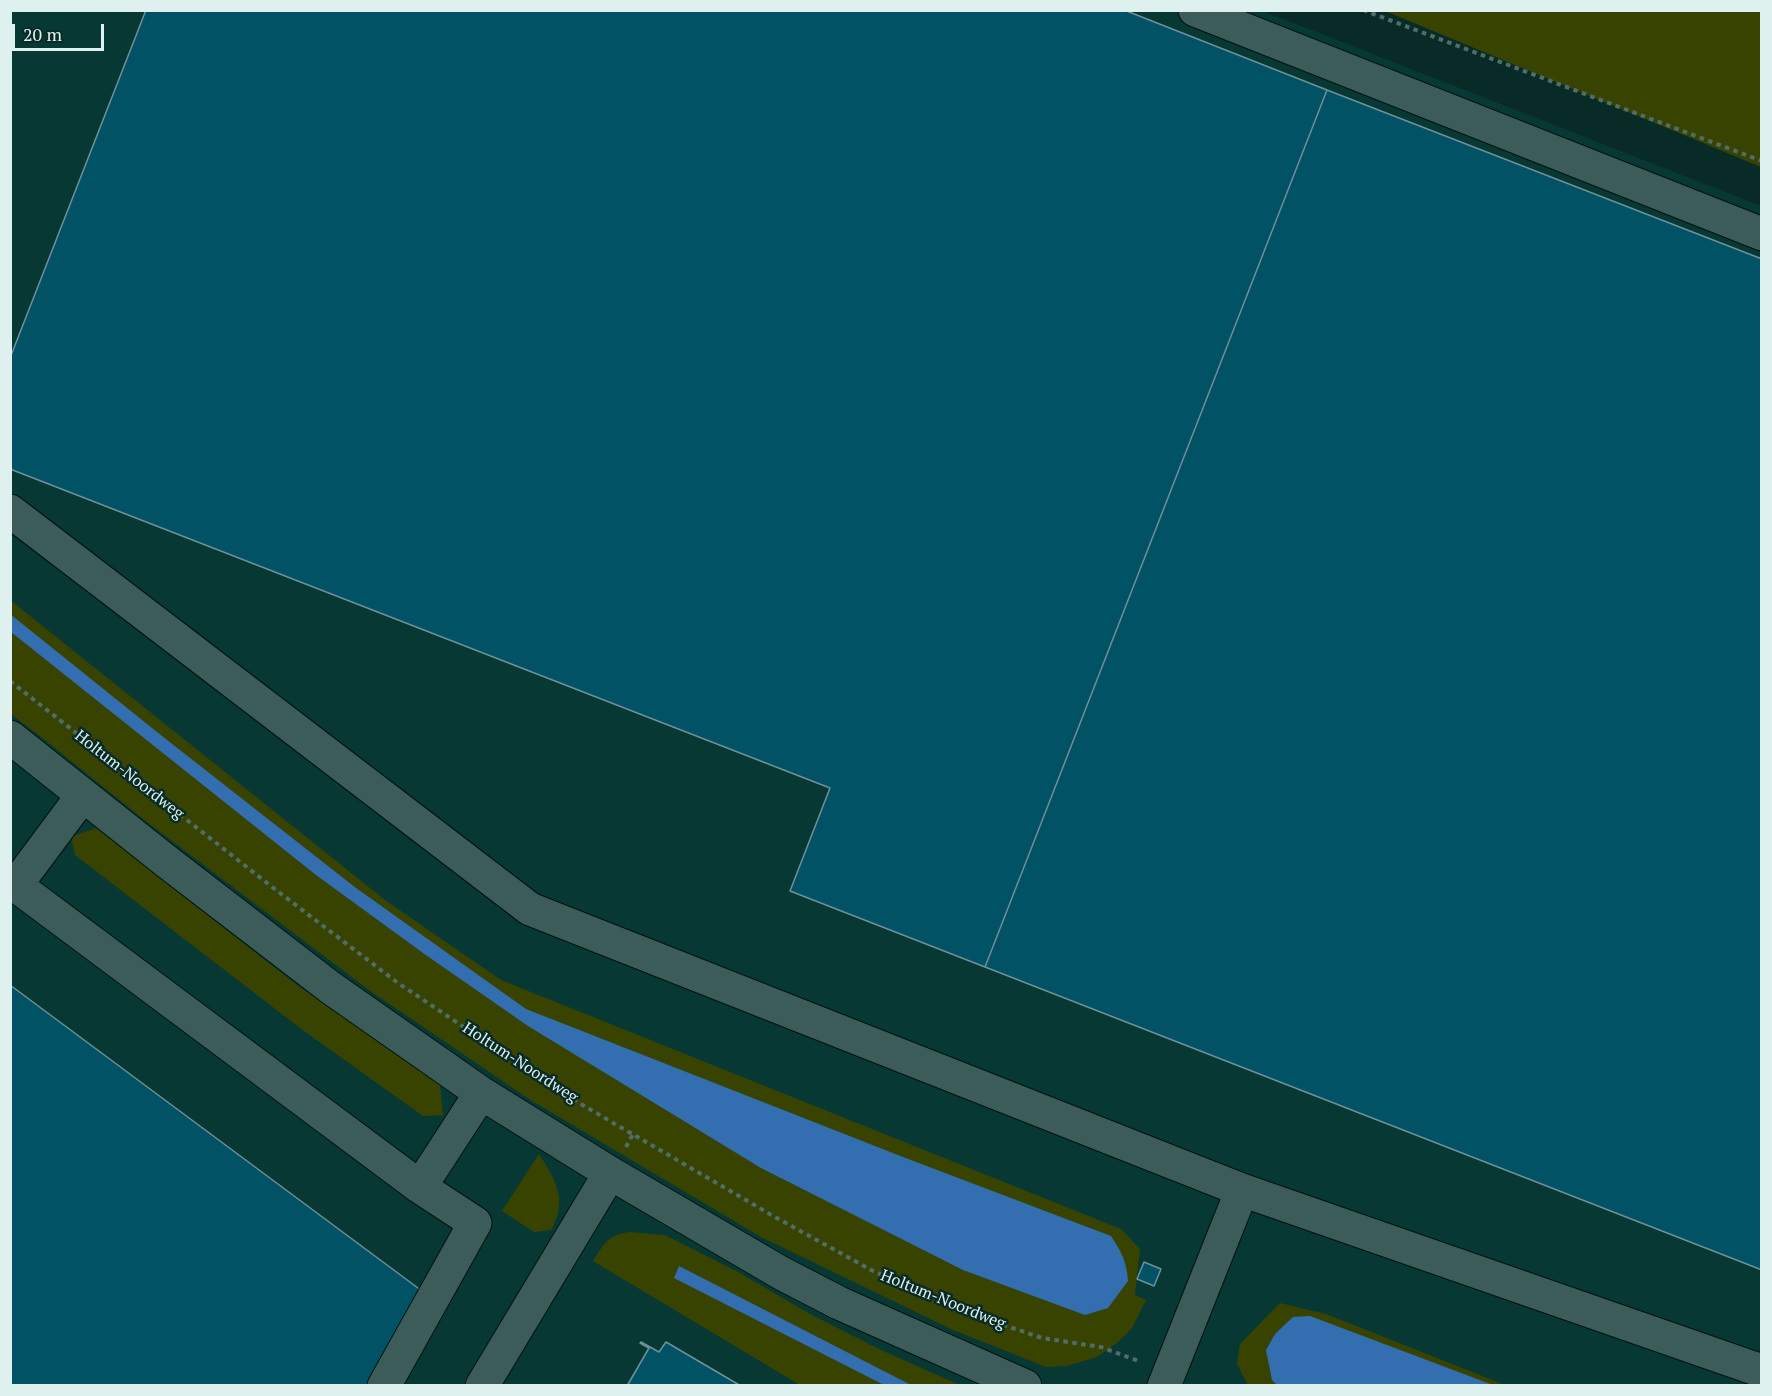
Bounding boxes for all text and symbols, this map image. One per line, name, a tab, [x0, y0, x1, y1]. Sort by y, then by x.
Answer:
scale bar	[15, 12, 106, 50]
text: 20 m	[23, 22, 62, 46]
street label: Holtum-Noordweg	[71, 726, 187, 824]
street label: Holtum-Noordweg	[459, 1019, 581, 1107]
street label: Holtum-Noordweg	[878, 1266, 1008, 1334]

